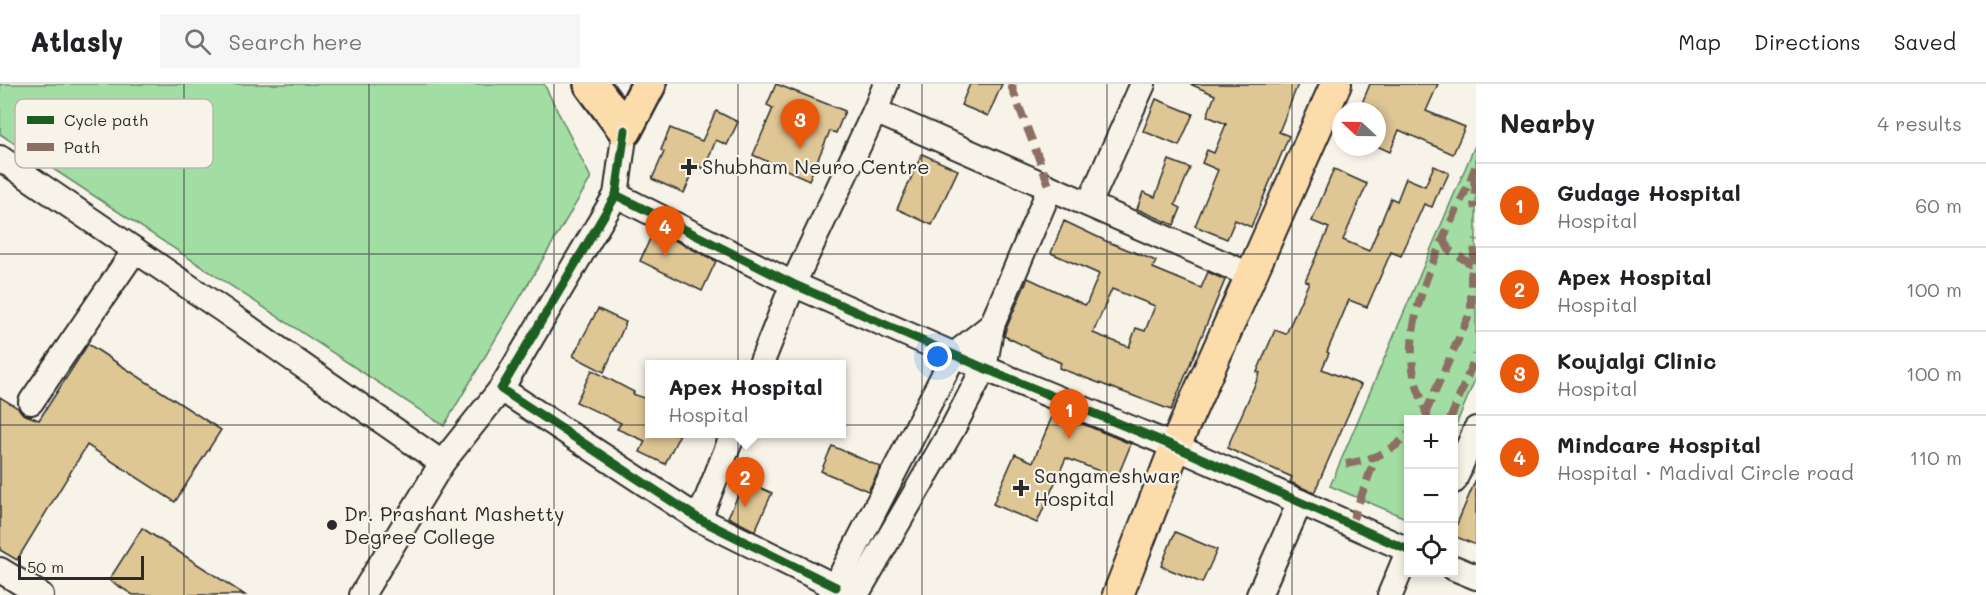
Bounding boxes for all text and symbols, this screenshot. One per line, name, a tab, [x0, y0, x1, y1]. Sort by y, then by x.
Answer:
search box	[160, 14, 580, 68]
text: Atlasly	[30, 23, 124, 59]
icon: search	[181, 25, 214, 58]
text: Search here	[229, 27, 362, 56]
text: Map	[1678, 28, 1721, 55]
text: Directions	[1754, 28, 1861, 55]
text: Saved	[1894, 28, 1956, 55]
legend	[15, 99, 213, 168]
pin: 3	[780, 100, 820, 149]
north arrow	[1332, 102, 1386, 156]
text: Nearby	[1500, 106, 1595, 140]
text: Cycle path	[64, 109, 148, 130]
text: 4 results	[1877, 110, 1962, 136]
text: Path	[64, 136, 100, 157]
place label: Shubham Neuro Centre	[702, 153, 930, 179]
marker: Shubham Neuro Centre	[680, 158, 698, 176]
text: Gudage Hospital	[1557, 178, 1741, 207]
text: 1	[1515, 192, 1524, 218]
text: 60 m	[1915, 192, 1962, 218]
pin: 4	[646, 206, 684, 256]
text: Hospital	[1557, 207, 1638, 233]
text: Apex Hospital	[1557, 262, 1711, 291]
text: 2	[1514, 276, 1525, 302]
text: 100 m	[1906, 276, 1962, 302]
text: Hospital	[1557, 291, 1638, 317]
your location	[923, 342, 952, 371]
text: Koujalgi Clinic	[1557, 346, 1717, 375]
popup	[645, 360, 846, 438]
text: 3	[1514, 360, 1526, 386]
text: 100 m	[1906, 360, 1962, 386]
text: Apex Hospital	[668, 372, 823, 401]
text: Hospital	[1557, 375, 1638, 401]
pin: 1	[1050, 390, 1088, 439]
text: Hospital	[668, 401, 749, 427]
map controls	[1404, 415, 1458, 577]
button: +	[1404, 415, 1458, 469]
text: Mindcare Hospital	[1557, 430, 1761, 459]
text: 4	[1513, 444, 1526, 470]
text: 110 m	[1909, 444, 1962, 470]
pin: 2	[726, 458, 764, 507]
text: Hospital · Madival Circle road	[1557, 459, 1854, 485]
place label: Sangameshwar Hospital	[1034, 462, 1180, 511]
button: −	[1404, 469, 1458, 523]
marker: Sangameshwar Hospital	[1012, 479, 1030, 497]
place label: Dr. Prashant Mashetty Degree College	[344, 500, 564, 549]
marker: Dr. Prashant Mashetty Degree College	[325, 518, 339, 532]
button: locate	[1404, 523, 1458, 577]
scale bar	[18, 553, 144, 580]
text: 50 m	[27, 556, 64, 577]

